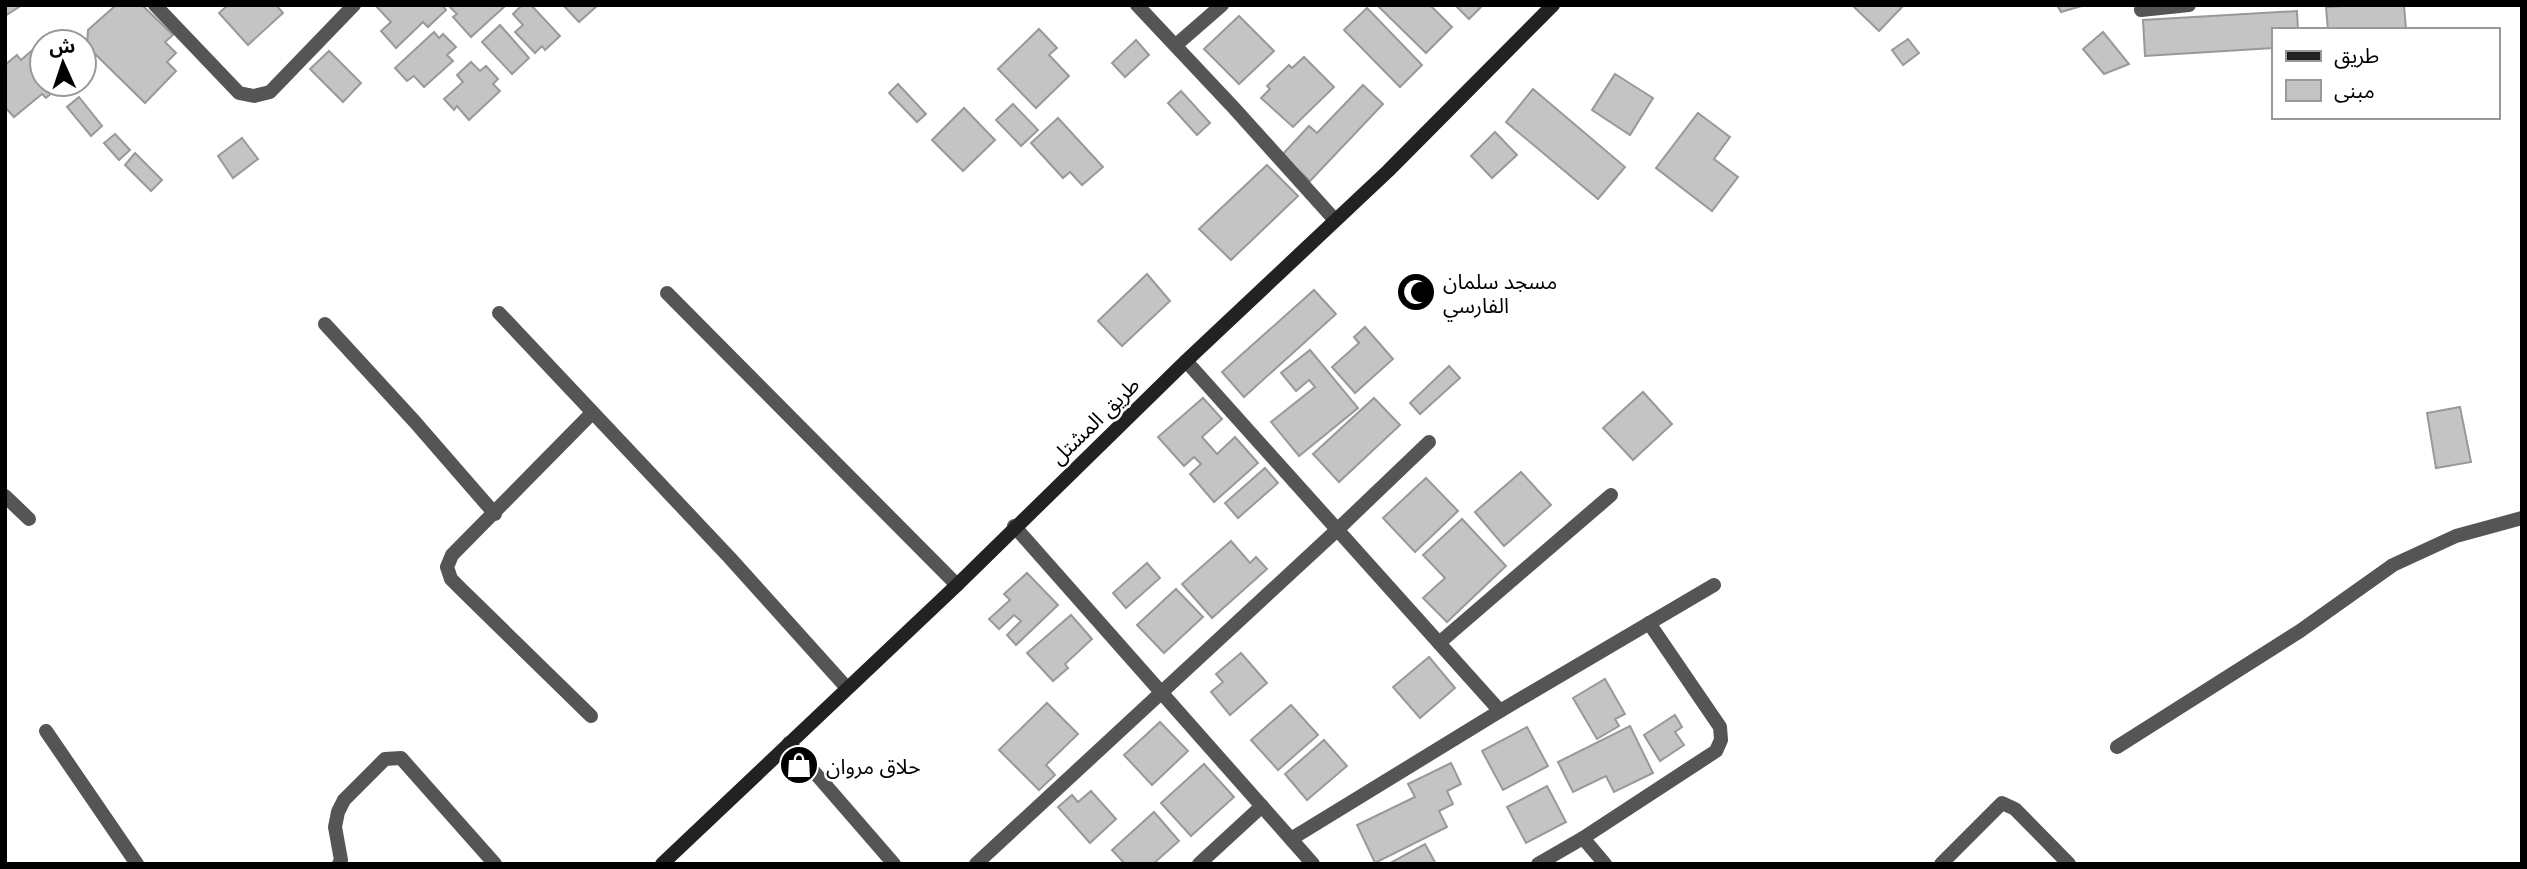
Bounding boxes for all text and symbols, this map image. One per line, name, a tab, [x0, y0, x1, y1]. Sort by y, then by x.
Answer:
north arrow	[28, 28, 98, 98]
legend	[2272, 28, 2499, 119]
text: ش	[48, 33, 76, 58]
text: طريق	[2334, 42, 2379, 69]
text: مبنى	[2334, 77, 2375, 103]
place label: مسجد سلمان الفارسي	[1443, 268, 1557, 321]
mosque icon: مسجد سلمان الفارسي	[1395, 271, 1437, 313]
street label: طريق المشتل	[1044, 371, 1145, 470]
shop icon: حلاق مروان	[778, 744, 820, 786]
place label: حلاق مروان	[826, 753, 921, 779]

